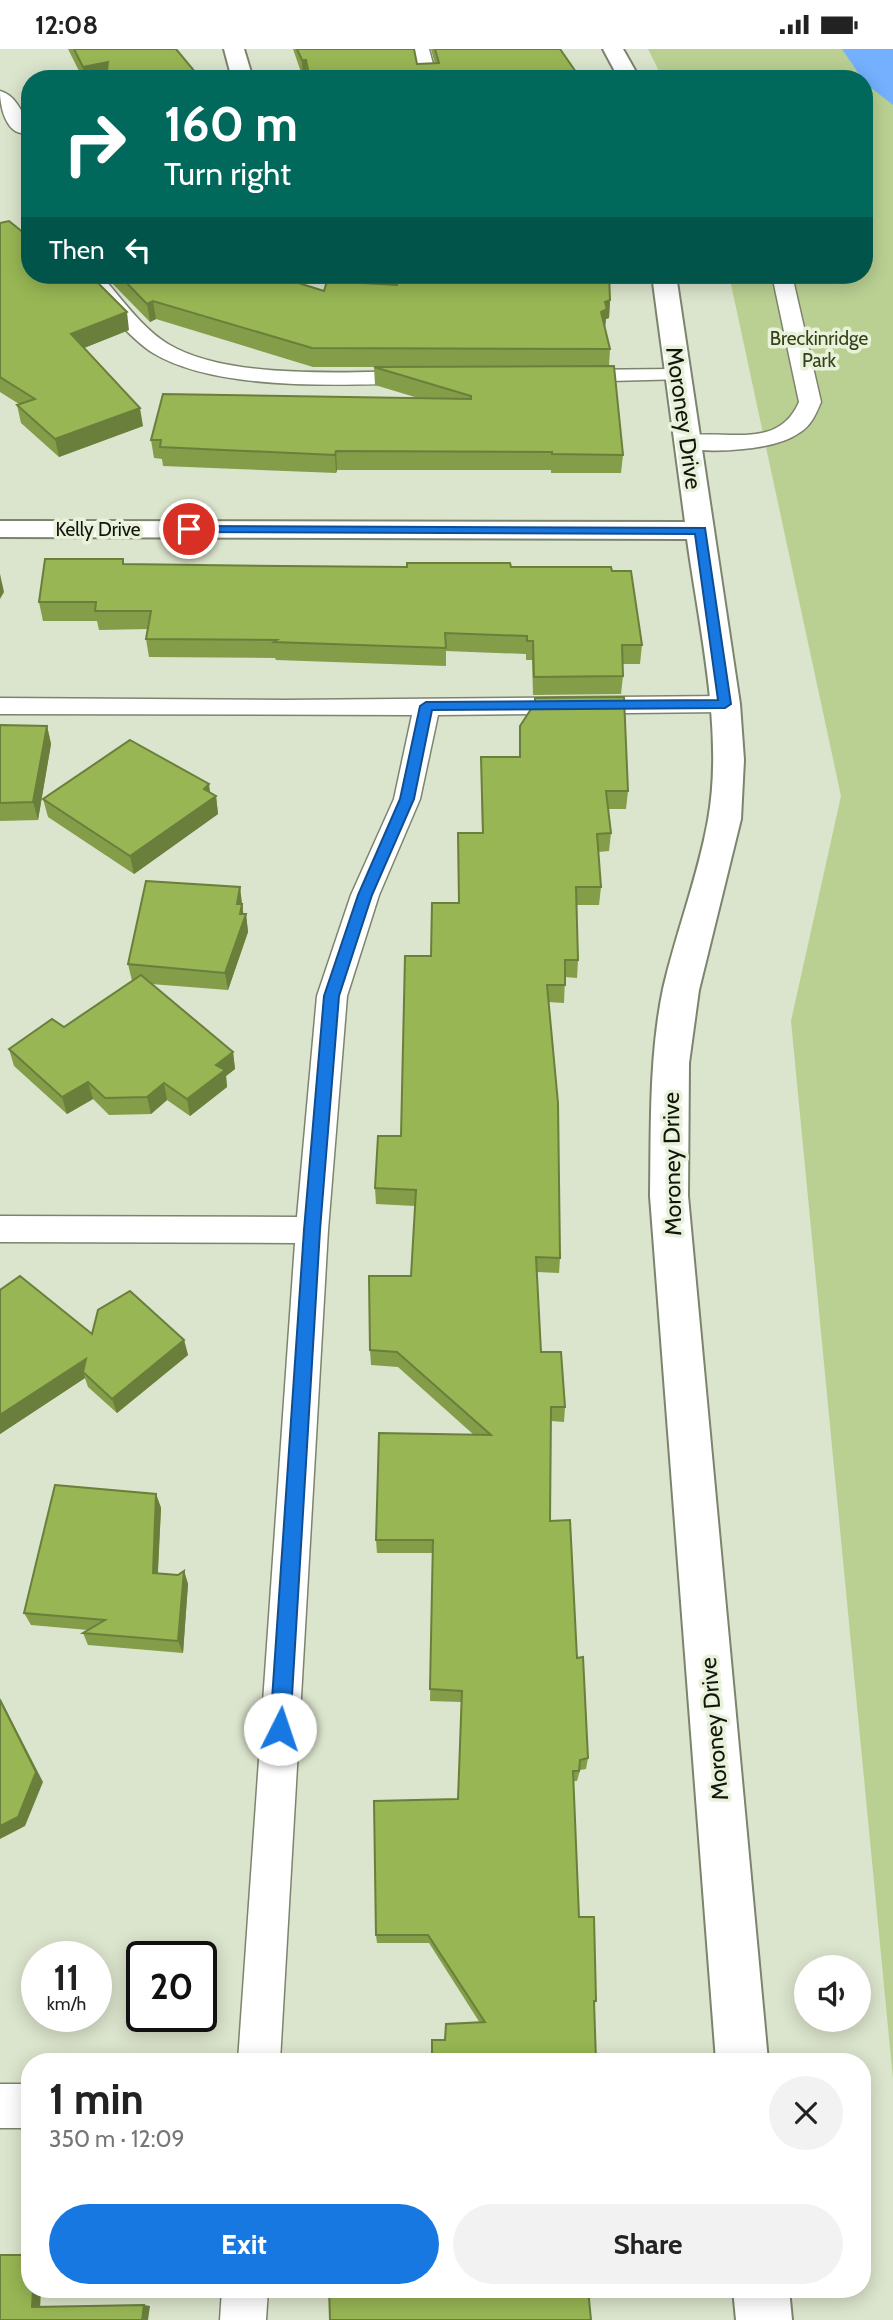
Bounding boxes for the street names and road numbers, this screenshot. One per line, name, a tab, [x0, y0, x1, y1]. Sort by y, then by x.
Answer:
street label: Moroney Drive	[660, 345, 708, 491]
street label: Kelly Drive	[55, 518, 141, 541]
street label: Moroney Drive	[657, 1092, 687, 1236]
street label: Moroney Drive	[694, 1656, 734, 1802]

